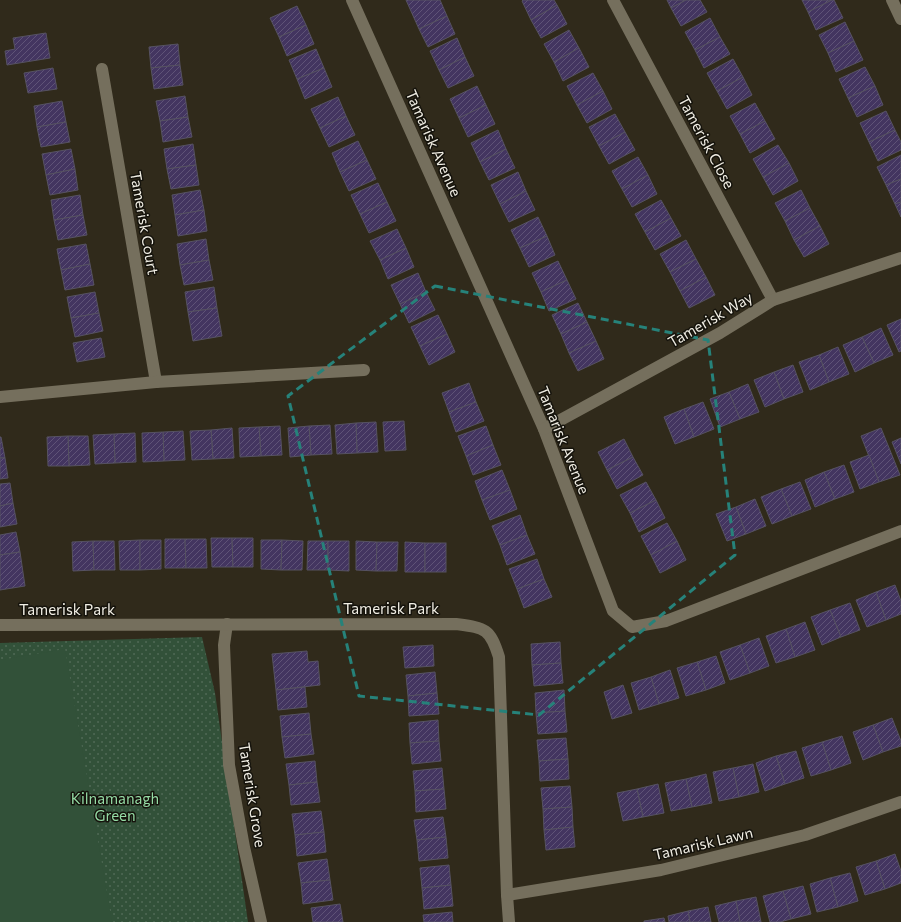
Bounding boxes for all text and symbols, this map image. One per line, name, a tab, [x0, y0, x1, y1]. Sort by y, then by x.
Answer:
street label: Tamarisk Avenue	[402, 87, 466, 199]
street label: Tamerisk Close	[675, 93, 739, 192]
street label: Tamerisk Court	[127, 170, 163, 276]
street label: Tamerisk Way	[664, 287, 756, 350]
street label: Tamarisk Avenue	[534, 383, 594, 497]
street label: Tamerisk Park	[343, 599, 439, 617]
street label: Tamerisk Park	[19, 600, 115, 618]
street label: Tamerisk Grove	[236, 741, 270, 849]
park label: Kilnamanagh Green	[71, 789, 159, 824]
street label: Tamarisk Lawn	[651, 823, 755, 863]

